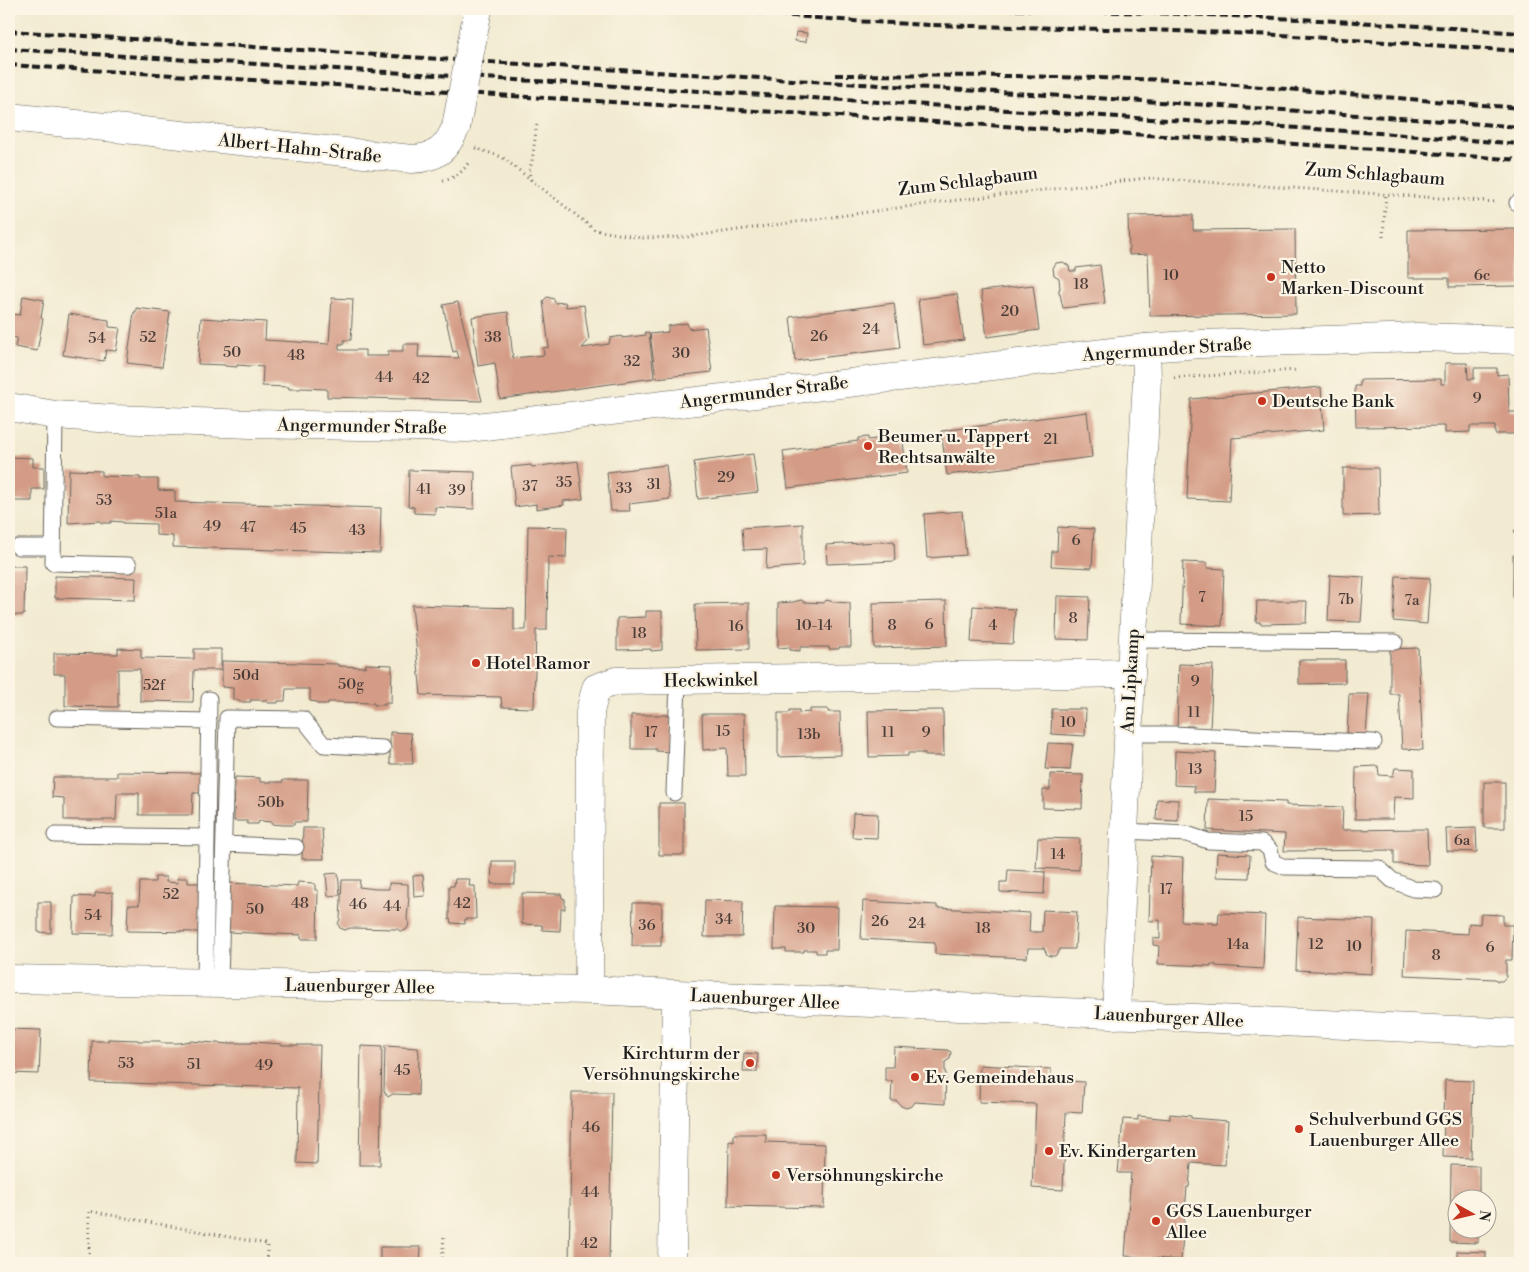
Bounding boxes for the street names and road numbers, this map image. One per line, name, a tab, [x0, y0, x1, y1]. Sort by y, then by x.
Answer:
street label: Albert-Hahn-Straße	[216, 128, 383, 169]
street label: Zum Schlagbaum	[1304, 158, 1446, 191]
street label: Zum Schlagbaum	[897, 161, 1039, 201]
street label: Angermunder Straße	[1081, 332, 1252, 367]
street label: Angermunder Straße	[677, 371, 850, 414]
street label: Angermunder Straße	[276, 414, 447, 439]
street label: Am Lipkamp	[1116, 628, 1145, 735]
street label: Heckwinkel	[663, 668, 759, 693]
street label: Lauenburger Allee	[285, 974, 435, 999]
street label: Lauenburger Allee	[689, 984, 841, 1015]
street label: Lauenburger Allee	[1093, 1002, 1245, 1033]

